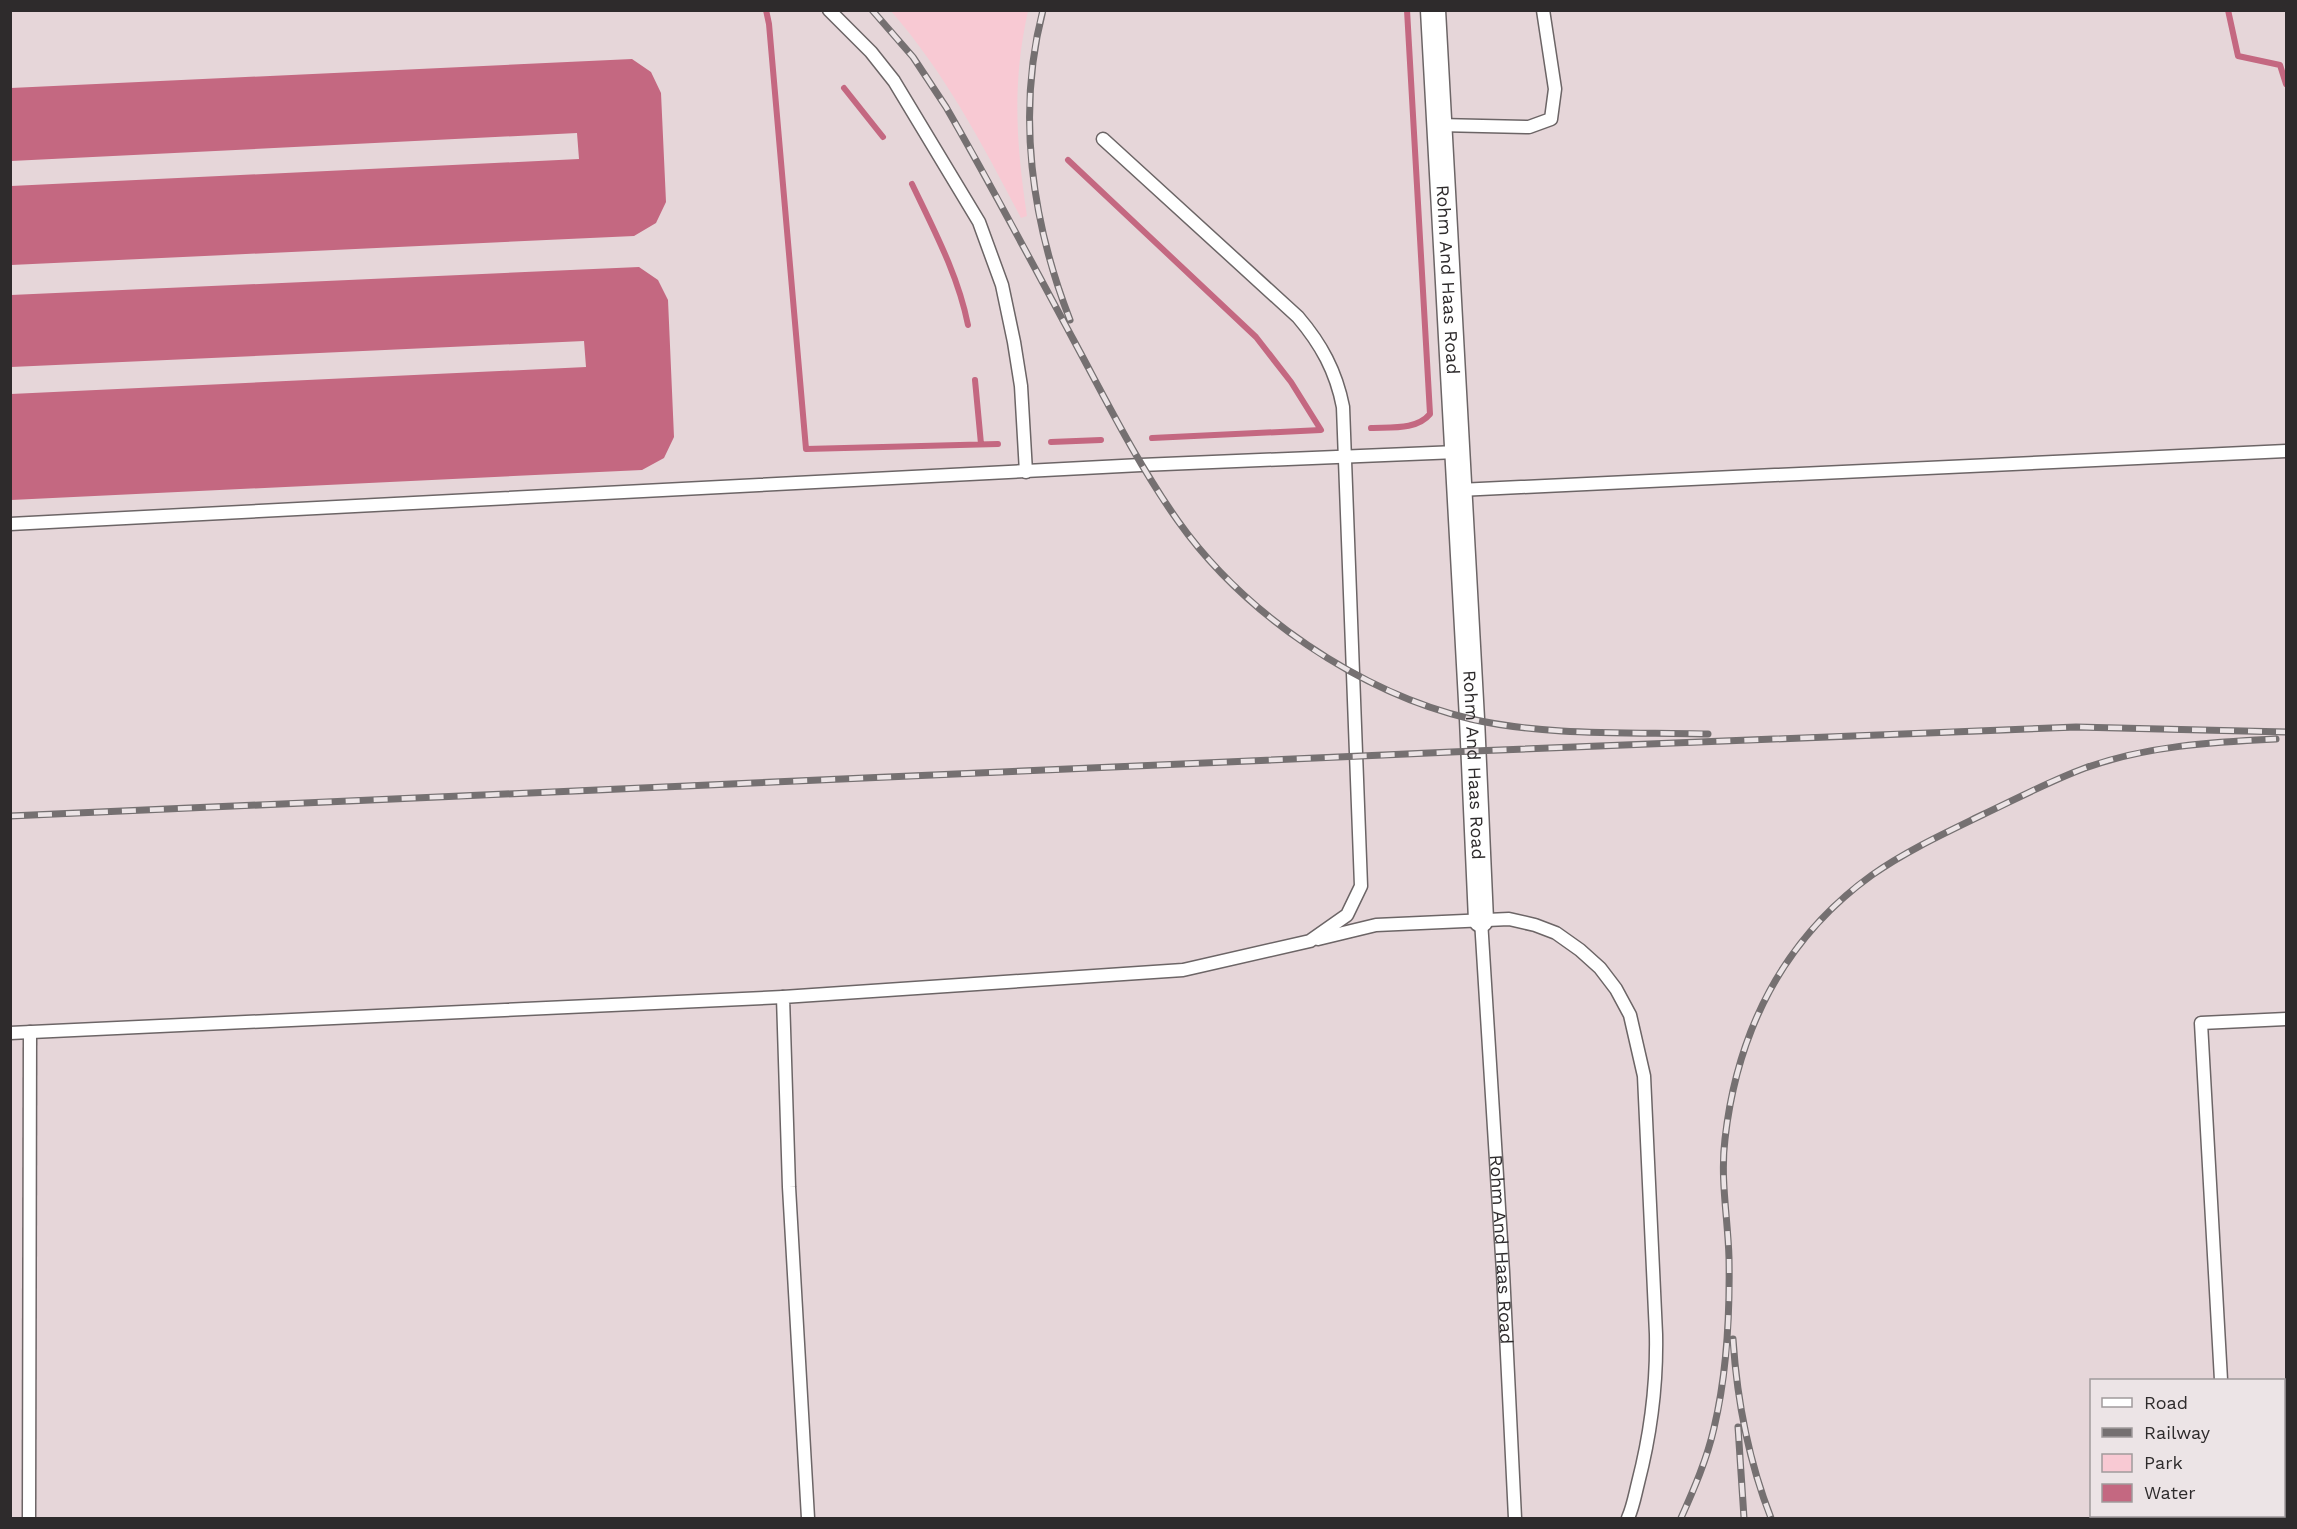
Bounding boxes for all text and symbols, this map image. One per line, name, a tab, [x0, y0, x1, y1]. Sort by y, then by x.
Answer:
street label: Rohm And Haas Road	[1433, 184, 1464, 375]
street label: Rohm And Haas Road	[1459, 669, 1489, 860]
street label: Rohm And Haas Road	[1486, 1154, 1518, 1345]
legend	[2090, 1379, 2285, 1517]
text: Road	[2144, 1392, 2188, 1413]
text: Railway	[2144, 1422, 2211, 1443]
text: Park	[2144, 1452, 2183, 1473]
text: Water	[2144, 1482, 2196, 1503]

